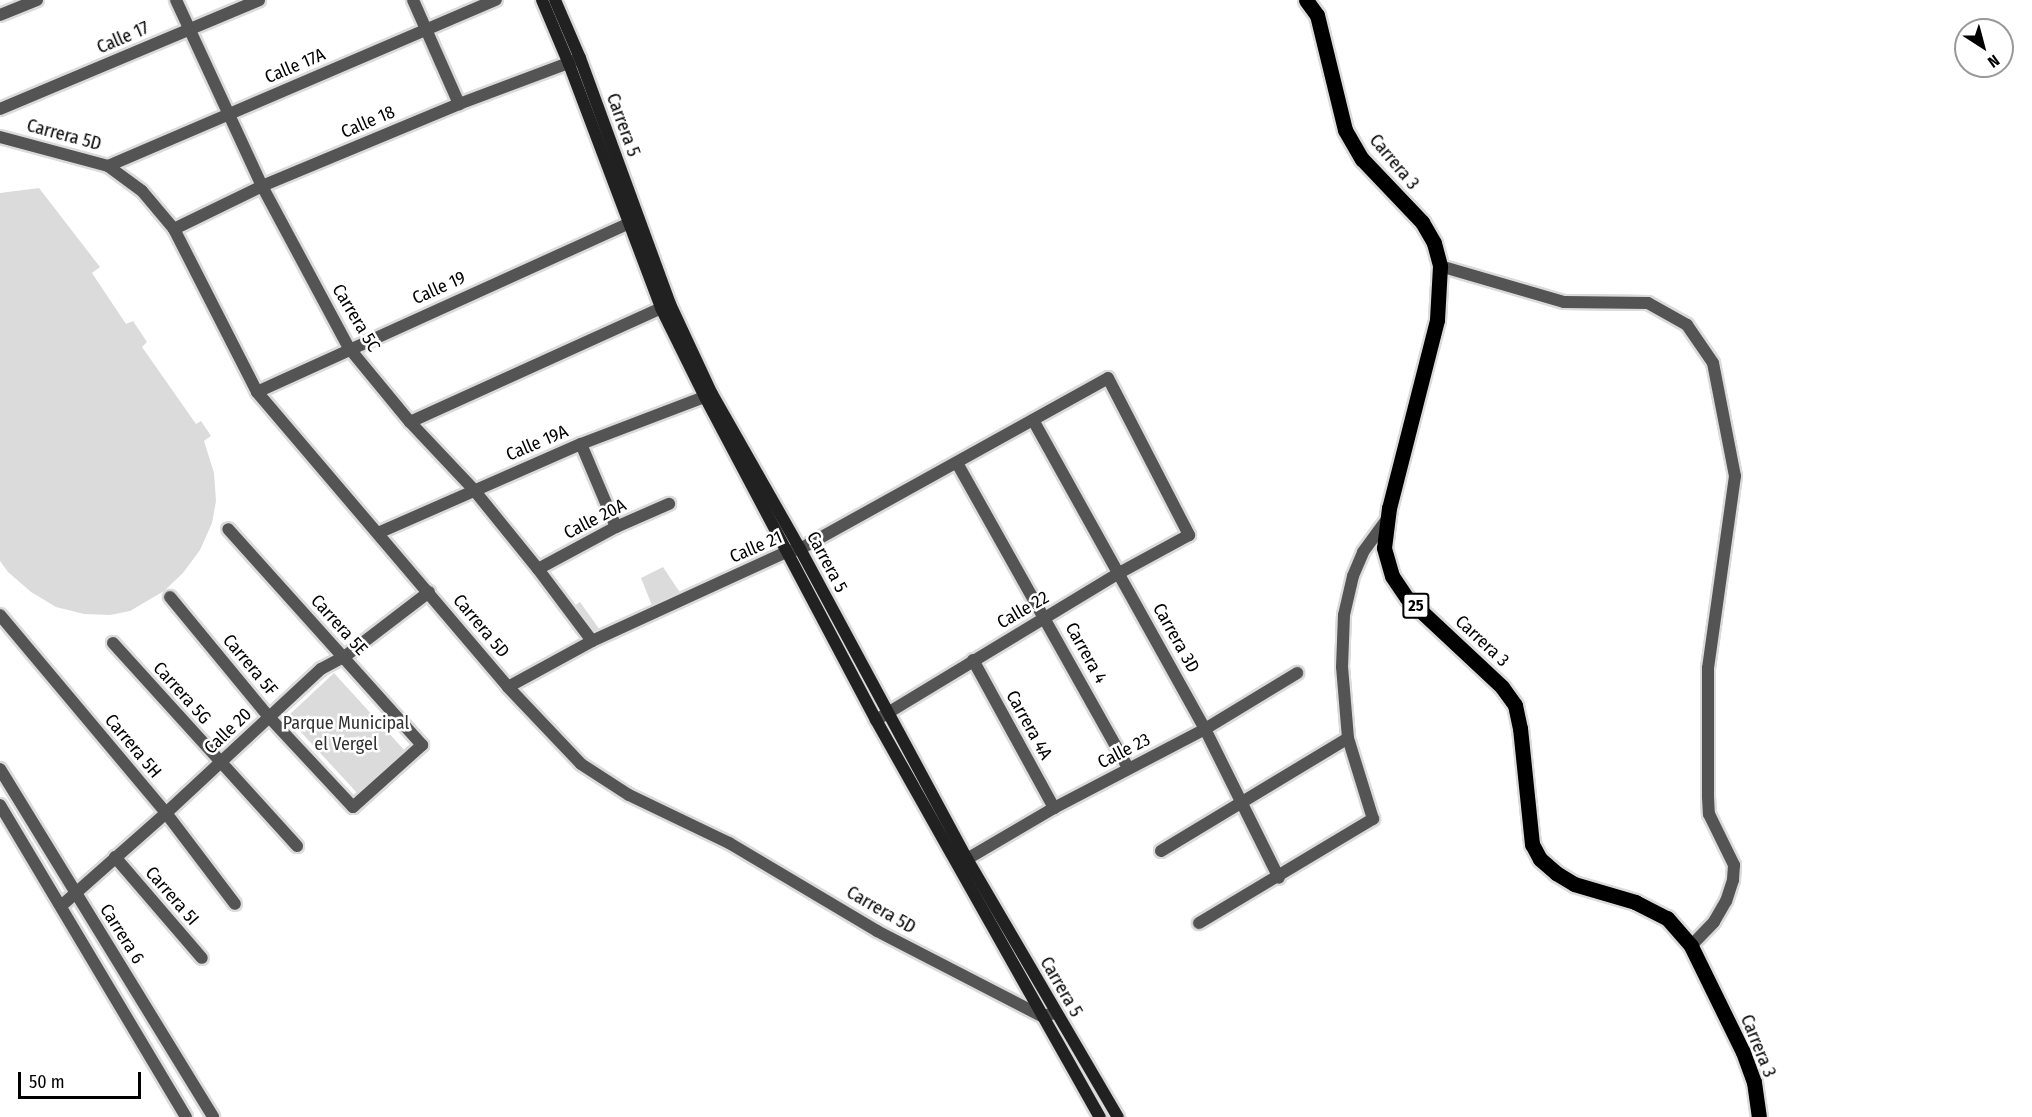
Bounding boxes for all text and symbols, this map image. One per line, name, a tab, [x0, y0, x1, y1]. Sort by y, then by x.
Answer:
street label: Calle 17	[94, 17, 152, 59]
north arrow	[1954, 18, 2014, 78]
street label: Calle 17A	[262, 44, 328, 88]
text: N	[1984, 51, 2003, 72]
street label: Carrera 5	[602, 90, 644, 160]
street label: Calle 18	[338, 101, 398, 143]
street label: Carrera 5D	[24, 115, 104, 155]
street label: Carrera 3	[1365, 130, 1423, 194]
street label: Calle 19	[409, 267, 469, 309]
street label: Carrera 5C	[327, 280, 385, 356]
street label: Calle 19A	[503, 420, 571, 466]
street label: Calle 20A	[560, 494, 630, 544]
street label: Calle 21	[727, 526, 785, 568]
street label: Carrera 5	[802, 528, 852, 596]
street label: Calle 22	[993, 587, 1053, 633]
street label: Carrera 5E	[306, 590, 372, 660]
street label: Carrera 5D	[448, 590, 514, 662]
road number: 25	[1401, 593, 1431, 619]
street label: Carrera 3D	[1148, 599, 1204, 677]
street label: Carrera 3	[1451, 611, 1513, 671]
street label: Carrera 4	[1061, 619, 1111, 687]
street label: Carrera 5F	[218, 630, 282, 700]
street label: Carrera 5G	[149, 658, 215, 728]
street label: Carrera 4A	[1001, 687, 1057, 763]
street label: Calle 20	[200, 703, 256, 759]
street label: Carrera 5H	[100, 710, 166, 782]
park label: Parque Municipal el Vergel	[283, 713, 409, 756]
street label: Calle 23	[1094, 729, 1154, 773]
street label: Carrera 5I	[141, 862, 203, 930]
street label: Carrera 5D	[843, 882, 919, 938]
street label: Carrera 6	[95, 900, 149, 968]
street label: Carrera 5	[1035, 953, 1087, 1021]
street label: Carrera 3	[1736, 1012, 1780, 1080]
scale bar	[21, 1060, 144, 1098]
text: 50 m	[29, 1071, 65, 1093]

